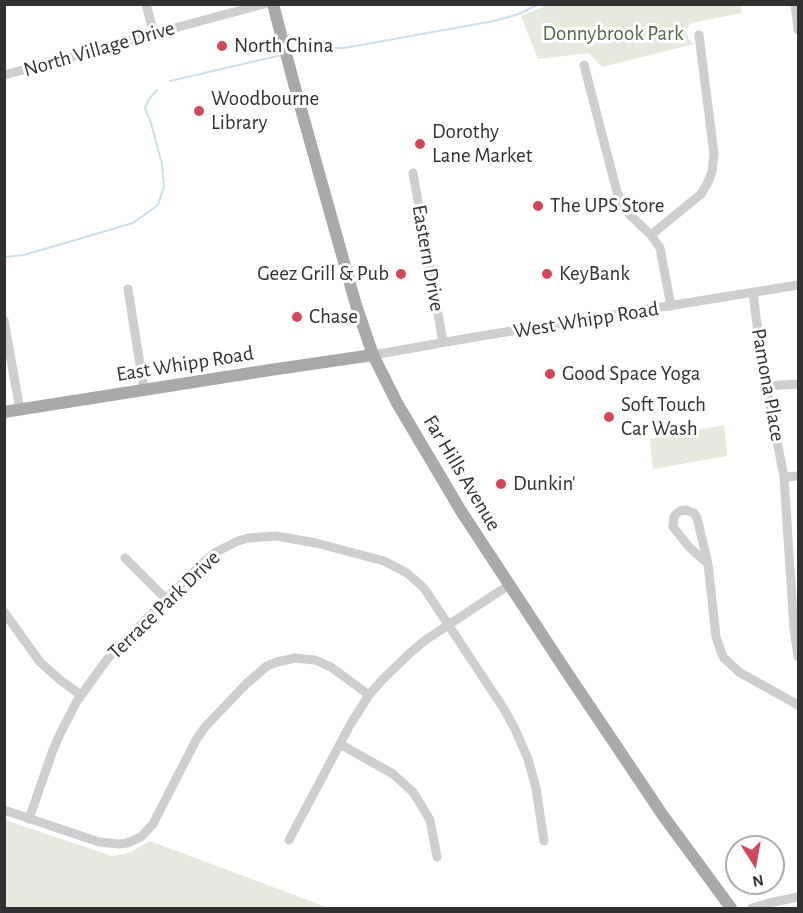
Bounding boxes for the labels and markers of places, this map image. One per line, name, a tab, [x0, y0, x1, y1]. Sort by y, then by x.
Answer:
place label: North China	[234, 33, 333, 59]
marker: North China	[215, 39, 229, 53]
place label: Woodbourne Library	[211, 86, 319, 136]
marker: Woodbourne Library	[192, 104, 206, 118]
place label: Dorothy Lane Market	[432, 119, 532, 169]
marker: Dorothy Lane Market	[413, 137, 427, 151]
place label: The UPS Store	[550, 193, 664, 219]
marker: The UPS Store	[531, 199, 545, 213]
place label: Geez Grill & Pub	[257, 261, 389, 287]
place label: KeyBank	[559, 261, 630, 287]
marker: Geez Grill & Pub	[394, 267, 408, 281]
marker: KeyBank	[540, 267, 554, 281]
place label: Chase	[309, 304, 358, 330]
marker: Chase	[290, 310, 304, 324]
place label: Good Space Yoga	[562, 361, 700, 387]
marker: Good Space Yoga	[543, 367, 557, 381]
place label: Soft Touch Car Wash	[621, 392, 706, 442]
marker: Soft Touch Car Wash	[602, 410, 616, 424]
place label: Dunkin'	[513, 471, 576, 497]
marker: Dunkin'	[494, 477, 508, 491]

